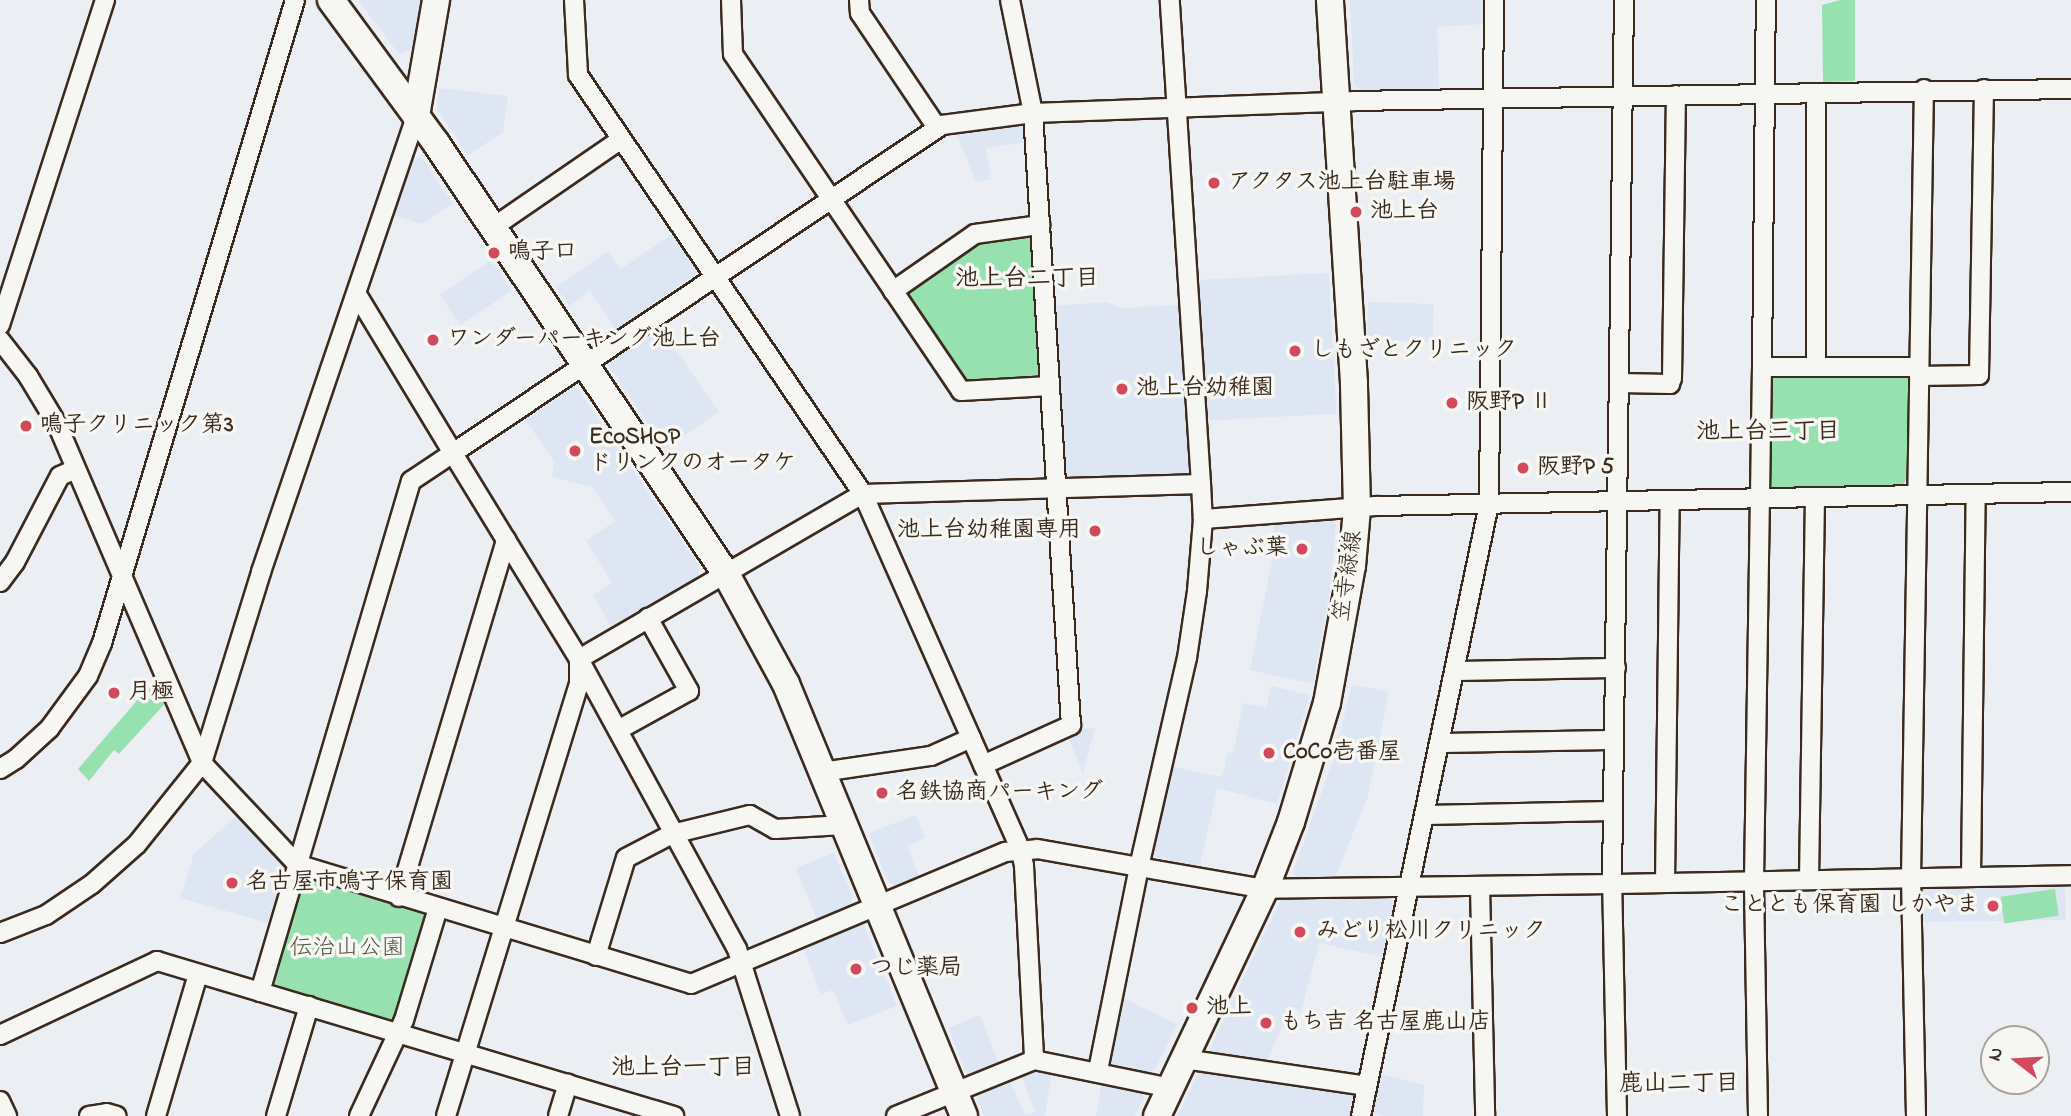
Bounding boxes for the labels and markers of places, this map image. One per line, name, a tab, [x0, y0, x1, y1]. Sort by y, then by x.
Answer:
place label: アクタス池上台駐車場	[1228, 169, 1458, 197]
marker: アクタス池上台駐車場	[1206, 175, 1222, 191]
place label: 池上台	[1370, 198, 1439, 226]
marker: 池上台	[1348, 204, 1364, 220]
place label: 鳴子口	[508, 239, 577, 267]
marker: 鳴子口	[486, 245, 502, 261]
place label: ワンダーパーキング池上台	[447, 326, 721, 354]
marker: ワンダーパーキング池上台	[425, 332, 441, 348]
place label: しもざとクリニック	[1311, 337, 1518, 365]
marker: しもざとクリニック	[1285, 341, 1305, 361]
place label: 池上台幼稚園	[1136, 375, 1274, 403]
marker: 池上台幼稚園	[1114, 381, 1130, 397]
place label: 阪野P Ⅱ	[1466, 389, 1553, 417]
marker: 阪野P Ⅱ	[1444, 395, 1460, 411]
place label: 鳴子クリニック第3	[40, 412, 233, 440]
marker: 鳴子クリニック第3	[18, 418, 34, 434]
place label: EcoSHOP ドリンクのオータケ	[589, 424, 796, 478]
marker: EcoSHOP ドリンクのオータケ	[567, 443, 583, 459]
place label: 阪野P 5	[1537, 454, 1614, 482]
marker: 阪野P 5	[1515, 460, 1531, 476]
place label: 池上台幼稚園専用	[897, 517, 1081, 545]
marker: 池上台幼稚園専用	[1087, 523, 1103, 539]
place label: しゃぶ葉	[1196, 535, 1288, 563]
marker: しゃぶ葉	[1294, 541, 1310, 557]
place label: 月極	[128, 679, 174, 707]
marker: 月極	[106, 685, 122, 701]
place label: CoCo壱番屋	[1283, 739, 1401, 767]
marker: CoCo壱番屋	[1261, 745, 1277, 761]
place label: 名鉄協商パーキング	[896, 779, 1103, 807]
marker: 名鉄協商パーキング	[874, 785, 890, 801]
place label: 名古屋市鳴子保育園	[246, 869, 453, 897]
marker: 名古屋市鳴子保育園	[224, 875, 240, 891]
place label: こととも保育園 しかやま	[1720, 892, 1979, 920]
marker: こととも保育園 しかやま	[1985, 898, 2001, 914]
place label: みどり松川クリニック	[1316, 918, 1546, 946]
marker: みどり松川クリニック	[1290, 922, 1310, 942]
place label: つじ薬局	[870, 955, 962, 983]
marker: つじ薬局	[848, 961, 864, 977]
place label: 池上	[1206, 994, 1252, 1022]
marker: 池上	[1184, 1000, 1200, 1016]
place label: もち吉 名古屋鹿山店	[1280, 1009, 1493, 1037]
marker: もち吉 名古屋鹿山店	[1258, 1015, 1274, 1031]

